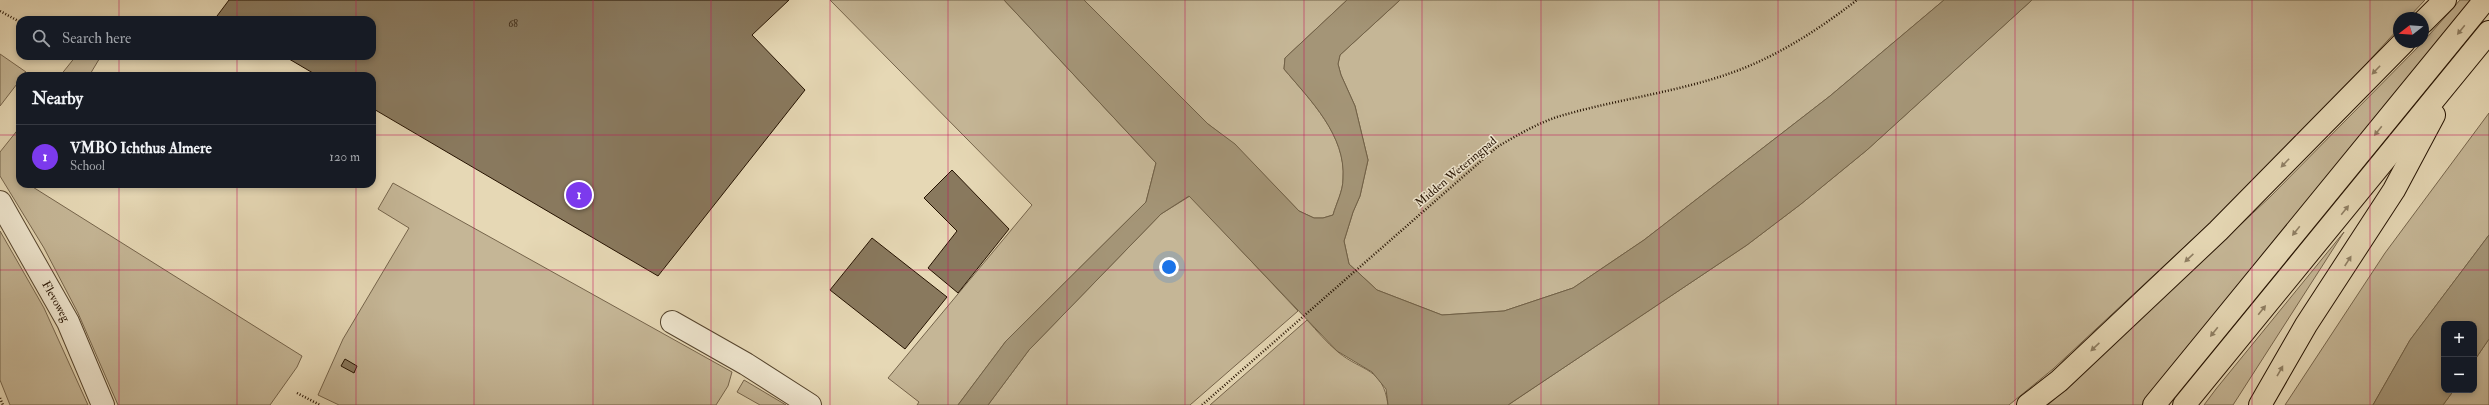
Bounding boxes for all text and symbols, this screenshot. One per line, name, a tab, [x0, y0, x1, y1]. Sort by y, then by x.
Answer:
north arrow	[2393, 12, 2429, 48]
search box	[16, 16, 376, 60]
house number: 68	[508, 18, 518, 30]
one-way arrow	[2456, 25, 2465, 36]
icon: search	[30, 27, 52, 49]
text: Search here	[62, 29, 131, 48]
one-way arrow	[2371, 65, 2381, 75]
text: Nearby	[32, 88, 83, 109]
one-way arrow	[2374, 125, 2383, 136]
street label: Midden Weteringpad	[1412, 133, 1500, 211]
text: VMBO Ichthus Almere	[70, 139, 212, 158]
text: 1	[43, 149, 47, 165]
text: 120 m	[329, 149, 360, 165]
text: School	[70, 158, 105, 174]
one-way arrow	[2280, 158, 2290, 168]
pin: 1	[566, 180, 592, 210]
one-way arrow	[2340, 204, 2349, 215]
one-way arrow	[2291, 226, 2300, 237]
one-way arrow	[2184, 253, 2194, 263]
one-way arrow	[2344, 255, 2352, 266]
your location	[1159, 257, 1179, 277]
street label: Flevoweg	[39, 278, 74, 325]
one-way arrow	[2257, 305, 2266, 315]
map controls	[2441, 321, 2477, 393]
button: +	[2441, 321, 2477, 357]
one-way arrow	[2209, 326, 2218, 337]
one-way arrow	[2090, 342, 2100, 352]
button: −	[2441, 357, 2477, 393]
one-way arrow	[2276, 365, 2283, 377]

